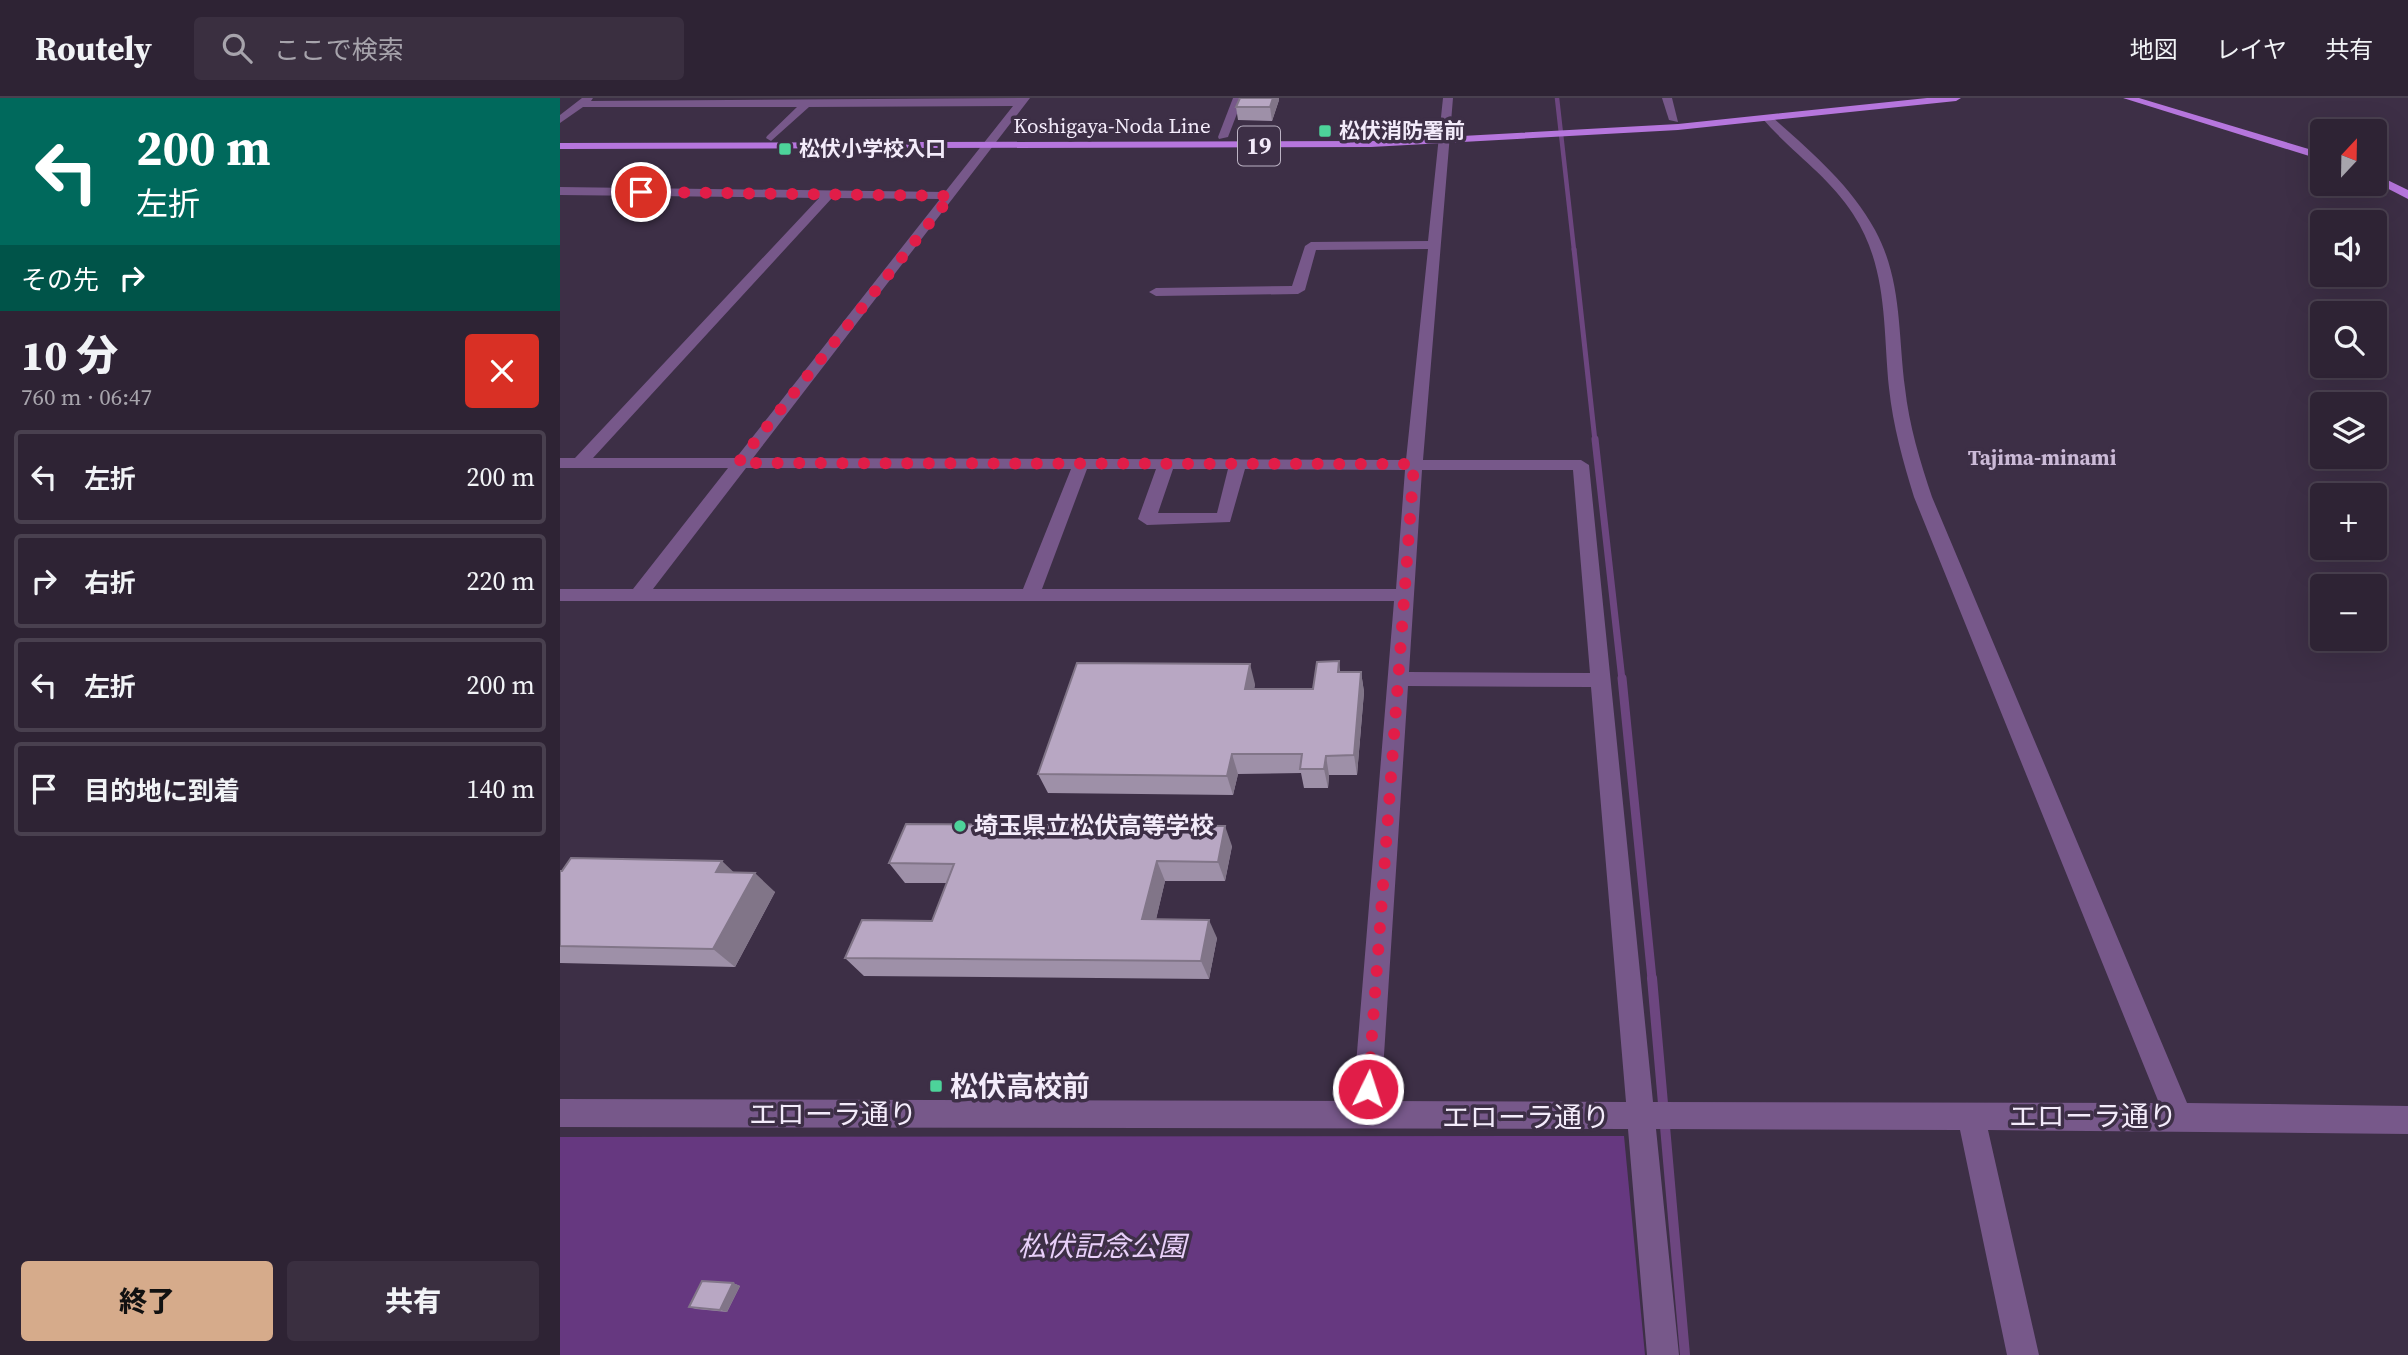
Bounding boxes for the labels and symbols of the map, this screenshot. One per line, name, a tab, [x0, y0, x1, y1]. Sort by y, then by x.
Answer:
street label: Koshigaya-Noda Line	[1013, 111, 1211, 140]
place label: 松伏消防署前	[1339, 116, 1465, 145]
north arrow	[2310, 119, 2387, 196]
marker: 松伏消防署前	[1317, 123, 1333, 139]
road number: 19	[1238, 126, 1280, 166]
place label: 松伏小学校入口	[799, 134, 946, 163]
marker: 松伏小学校入口	[777, 141, 793, 157]
pin	[611, 162, 671, 222]
district label: Tajima-minami	[1968, 443, 2117, 472]
place label: 埼玉県立松伏高等学校	[974, 809, 1214, 842]
marker: 埼玉県立松伏高等学校	[952, 818, 968, 834]
position arrow	[1331, 1052, 1405, 1126]
place label: 松伏高校前	[950, 1067, 1090, 1105]
marker: 松伏高校前	[928, 1078, 944, 1094]
street label: エローラ通り	[749, 1095, 917, 1133]
street label: エローラ通り	[2009, 1097, 2177, 1135]
street label: エローラ通り	[1442, 1098, 1610, 1136]
park label: 松伏記念公園	[1018, 1227, 1190, 1265]

